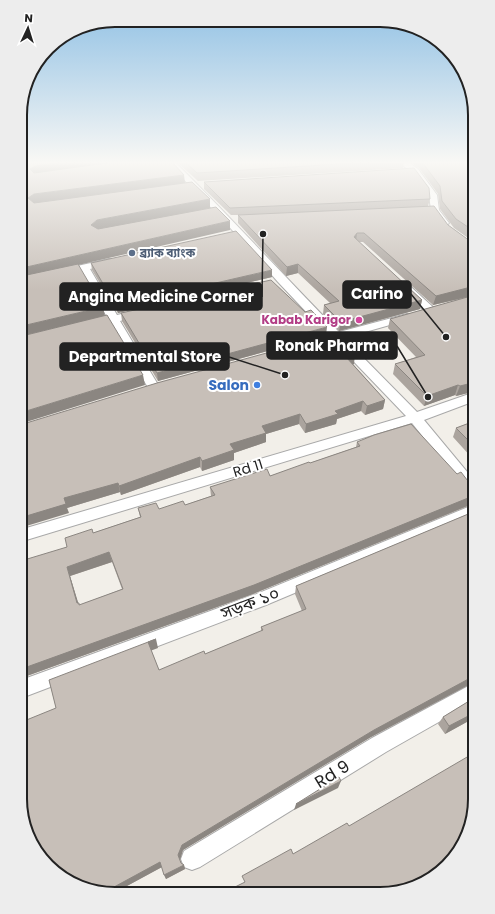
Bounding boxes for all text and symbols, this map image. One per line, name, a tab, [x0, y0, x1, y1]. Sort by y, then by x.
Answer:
north arrow	[8, 8, 48, 48]
text: N	[24, 10, 33, 26]
place label: ব্র্যাক ব্যাংক	[139, 244, 196, 261]
marker: ব্র্যাক ব্যাংক	[127, 248, 137, 258]
callout: Carino	[343, 281, 411, 308]
callout: Angina Medicine Corner	[60, 283, 262, 310]
text: Carino	[351, 283, 404, 304]
text: Angina Medicine Corner	[68, 286, 255, 307]
place label: Kabab Karigor	[261, 311, 351, 328]
marker: Kabab Karigor	[354, 315, 364, 325]
callout: Ronak Pharma	[267, 332, 397, 359]
text: Ronak Pharma	[275, 335, 389, 356]
callout: Departmental Store	[60, 343, 229, 370]
text: Departmental Store	[69, 346, 221, 367]
place label: Salon	[208, 375, 249, 395]
marker: Salon	[252, 380, 262, 390]
street label: Rd 11	[230, 454, 266, 482]
street label: সড়ক ১০	[216, 581, 283, 626]
street label: Rd 9	[310, 754, 354, 794]

